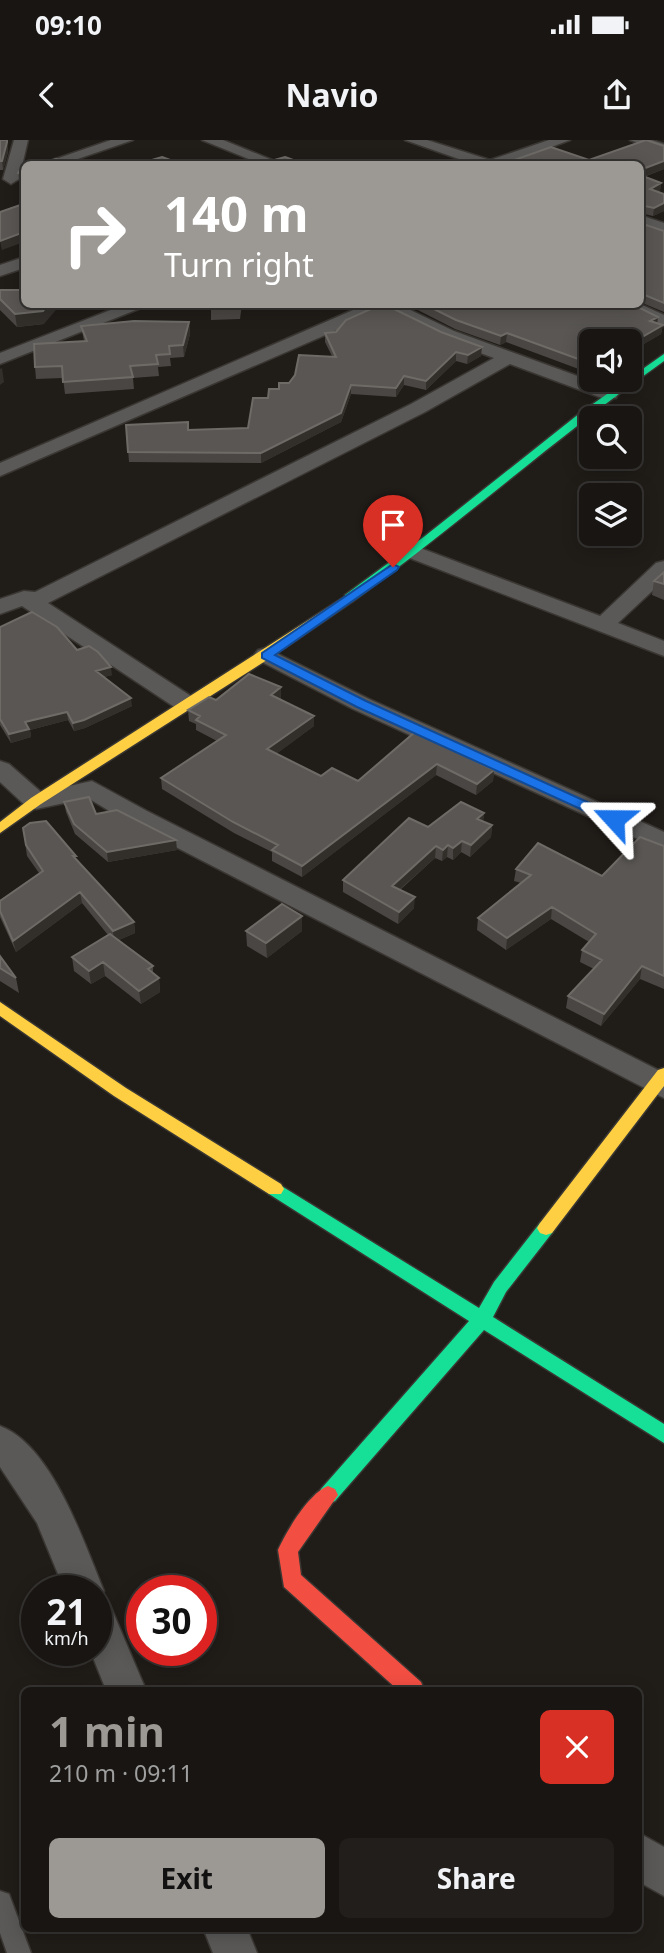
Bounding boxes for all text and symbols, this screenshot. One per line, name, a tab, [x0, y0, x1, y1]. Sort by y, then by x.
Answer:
text: 09:10	[35, 7, 102, 43]
text: Navio	[285, 73, 379, 116]
icon: back	[28, 76, 66, 114]
icon: share	[598, 76, 636, 114]
text: 140 m	[164, 180, 309, 246]
icon: right	[49, 189, 140, 280]
text: Turn right	[164, 243, 314, 286]
map controls	[579, 329, 642, 546]
button: sound	[579, 329, 642, 392]
button: search	[579, 406, 642, 469]
button: layers	[579, 483, 642, 546]
pin	[363, 495, 423, 567]
icon: arrive	[374, 506, 412, 544]
position arrow	[577, 782, 651, 856]
speed limit sign: 30	[126, 1575, 217, 1666]
text: 21	[46, 1588, 87, 1635]
text: km/h	[44, 1626, 89, 1650]
text: 1 min	[49, 1702, 165, 1759]
button: close	[540, 1710, 614, 1784]
text: 210 m · 09:11	[49, 1757, 193, 1789]
button: Exit	[49, 1838, 325, 1918]
button: Share	[339, 1838, 614, 1918]

